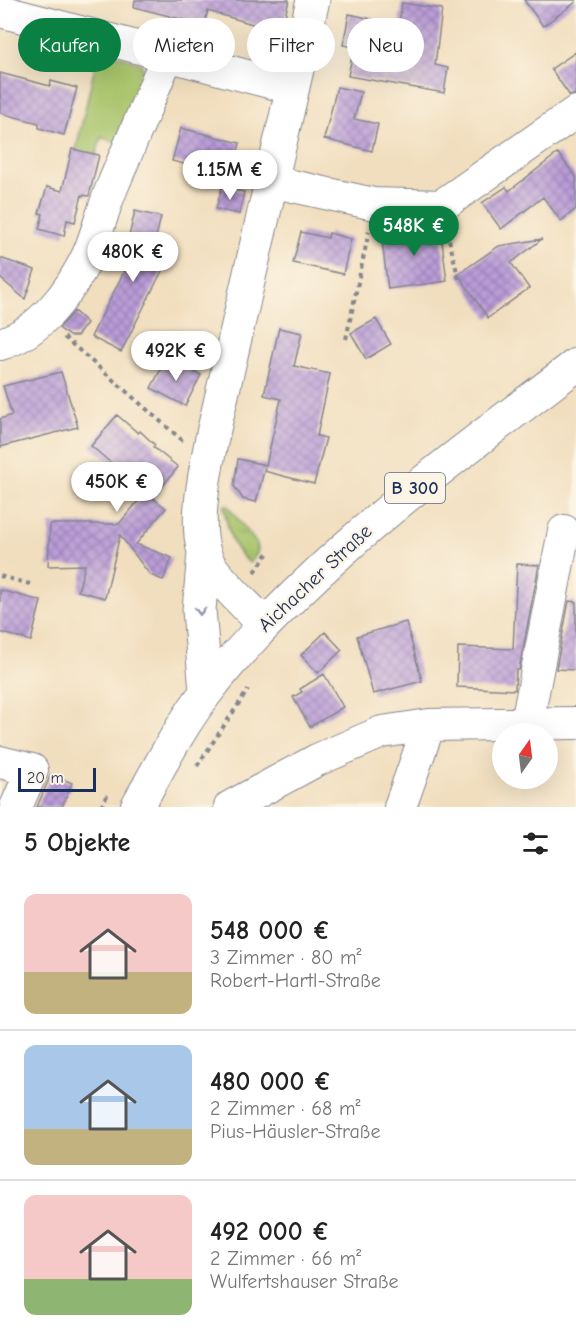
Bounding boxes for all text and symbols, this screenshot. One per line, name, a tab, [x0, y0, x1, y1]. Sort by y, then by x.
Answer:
chip: Kaufen	[18, 18, 121, 72]
chip: Mieten	[133, 18, 235, 72]
chip: Filter	[247, 18, 335, 72]
chip: Neu	[347, 18, 424, 72]
pin: 1.15M €	[175, 150, 285, 201]
text: 1.15M €	[197, 158, 263, 181]
pin: 548K €	[365, 206, 463, 257]
text: 548K €	[383, 214, 445, 237]
pin: 480K €	[84, 232, 182, 283]
text: 480K €	[101, 240, 165, 263]
pin: 492K €	[127, 331, 225, 382]
text: 492K €	[145, 339, 207, 362]
pin: 450K €	[68, 462, 166, 513]
text: 450K €	[85, 470, 149, 493]
road number: B 300	[385, 473, 445, 503]
street label: Aichacher Straße	[253, 519, 377, 637]
one-way arrow	[194, 607, 206, 616]
north arrow	[492, 723, 558, 789]
map controls	[492, 723, 558, 789]
scale bar	[18, 765, 96, 792]
text: 20 m	[27, 769, 64, 787]
icon: filters	[519, 827, 552, 860]
text: 5 Objekte	[24, 828, 130, 858]
text: 548 000 €	[210, 916, 330, 946]
icon: home	[72, 918, 144, 990]
text: 3 Zimmer · 80 m²	[210, 946, 362, 969]
text: Robert-Hartl-Straße	[210, 969, 381, 992]
text: 480 000 €	[210, 1067, 331, 1097]
icon: home	[72, 1069, 144, 1141]
text: 2 Zimmer · 68 m²	[210, 1097, 361, 1120]
text: Pius-Häusler-Straße	[210, 1120, 380, 1143]
text: 492 000 €	[210, 1217, 330, 1247]
icon: home	[72, 1219, 144, 1291]
text: 2 Zimmer · 66 m²	[210, 1247, 361, 1270]
text: Wulfertshauser Straße	[210, 1270, 399, 1293]

